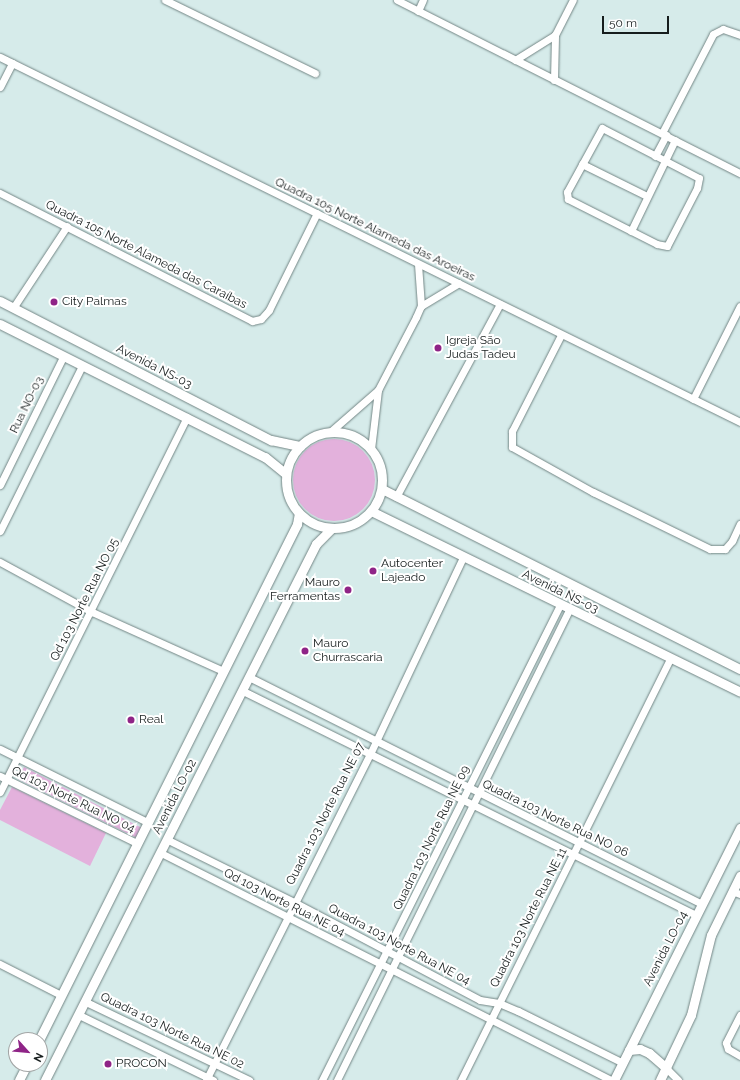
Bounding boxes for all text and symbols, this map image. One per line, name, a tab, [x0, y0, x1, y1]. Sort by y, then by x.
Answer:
scale bar	[604, 8, 671, 34]
text: 50 m	[609, 16, 637, 30]
street label: Quadra 105 Norte Alameda das Aroeiras	[272, 175, 478, 285]
street label: Quadra 105 Norte Alameda das Caraíbas	[43, 198, 249, 312]
place label: City Palmas	[62, 295, 127, 309]
marker: City Palmas	[49, 297, 59, 307]
place label: Igreja São Judas Tadeu	[446, 334, 516, 362]
street label: Avenida NS-03	[114, 342, 194, 392]
marker: Igreja São Judas Tadeu	[433, 343, 443, 353]
street label: Rua NO-03	[7, 374, 47, 436]
street label: Qd 103 Norte Rua NO 05	[48, 536, 122, 664]
place label: Autocenter Lajeado	[381, 557, 443, 585]
marker: Autocenter Lajeado	[368, 566, 378, 576]
street label: Avenida NS-03	[520, 567, 600, 617]
place label: Mauro Ferramentas	[270, 576, 340, 604]
marker: Mauro Ferramentas	[343, 585, 353, 595]
place label: Mauro Churrascaria	[313, 637, 383, 665]
marker: Mauro Churrascaria	[300, 646, 310, 656]
place label: Real	[139, 713, 163, 727]
marker: Real	[126, 715, 136, 725]
street label: Quadra 103 Norte Rua NE 07	[284, 740, 368, 888]
street label: Avenida LO-02	[150, 757, 200, 837]
street label: Quadra 103 Norte Rua NE 09	[391, 763, 473, 913]
street label: Qd 103 Norte Rua NO 04	[9, 764, 137, 836]
street label: Quadra 103 Norte Rua NO 06	[480, 777, 630, 861]
street label: Quadra 103 Norte Rua NE 11	[487, 846, 571, 990]
street label: Qd 103 Norte Rua NE 04	[221, 866, 347, 940]
street label: Quadra 103 Norte Rua NE 04	[326, 901, 472, 989]
street label: Avenida LO-04	[641, 909, 691, 989]
street label: Quadra 103 Norte Rua NE 02	[98, 990, 246, 1072]
north arrow	[8, 1032, 48, 1072]
text: N	[31, 1051, 46, 1064]
place label: PROCON	[116, 1057, 167, 1071]
marker: PROCON	[103, 1059, 113, 1069]

